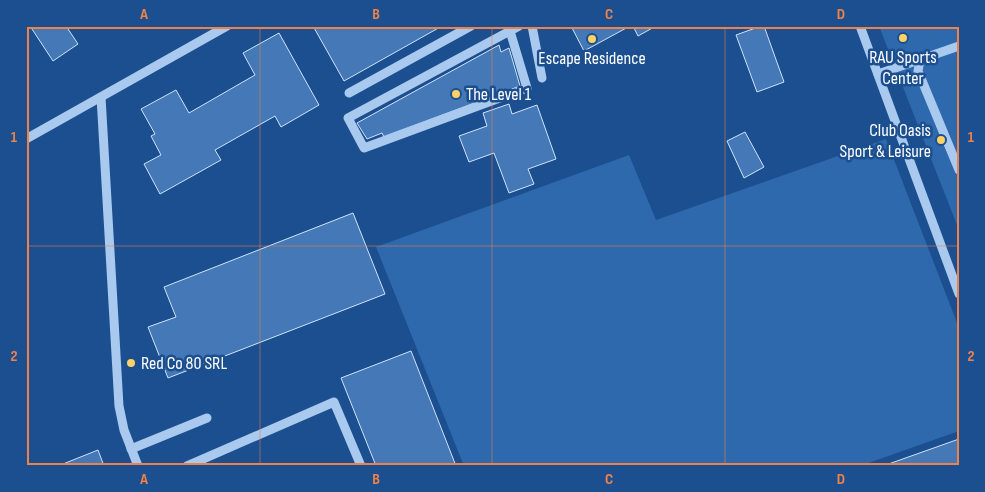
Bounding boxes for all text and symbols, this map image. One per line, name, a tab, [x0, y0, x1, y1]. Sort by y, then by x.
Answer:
text: A	[139, 5, 148, 24]
text: B	[372, 5, 380, 24]
text: C	[605, 5, 613, 24]
text: D	[837, 5, 845, 24]
marker: RAU Sports Center	[897, 32, 909, 44]
marker: Escape Residence	[586, 33, 598, 45]
place label: RAU Sports Center	[869, 47, 937, 89]
place label: Escape Residence	[538, 48, 646, 69]
place label: The Level 1	[466, 84, 532, 105]
marker: The Level 1	[450, 88, 462, 100]
place label: Club Oasis Sport & Leisure	[840, 120, 931, 162]
text: 1	[11, 128, 18, 147]
text: 1	[968, 128, 975, 147]
marker: Club Oasis Sport & Leisure	[935, 134, 947, 146]
text: 2	[10, 347, 18, 366]
text: 2	[967, 347, 975, 366]
place label: Red Co 80 SRL	[141, 353, 227, 374]
marker: Red Co 80 SRL	[125, 357, 137, 369]
text: A	[139, 470, 148, 489]
text: B	[372, 470, 380, 489]
text: C	[605, 470, 613, 489]
text: D	[837, 470, 845, 489]

